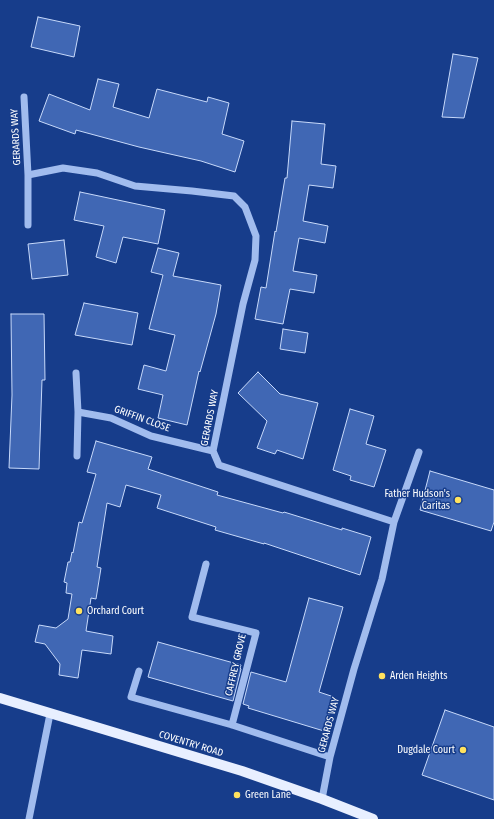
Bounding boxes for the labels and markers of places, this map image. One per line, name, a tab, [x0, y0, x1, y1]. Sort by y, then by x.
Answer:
place label: Father Hudson's Caritas	[384, 488, 450, 512]
marker: Father Hudson's Caritas	[453, 495, 463, 505]
place label: Orchard Court	[87, 605, 144, 617]
marker: Orchard Court	[74, 606, 84, 616]
place label: Arden Heights	[390, 670, 447, 682]
marker: Arden Heights	[377, 671, 387, 681]
place label: Dugdale Court	[397, 744, 455, 756]
marker: Dugdale Court	[458, 745, 468, 755]
place label: Green Lane	[245, 789, 291, 801]
marker: Green Lane	[232, 790, 242, 800]

